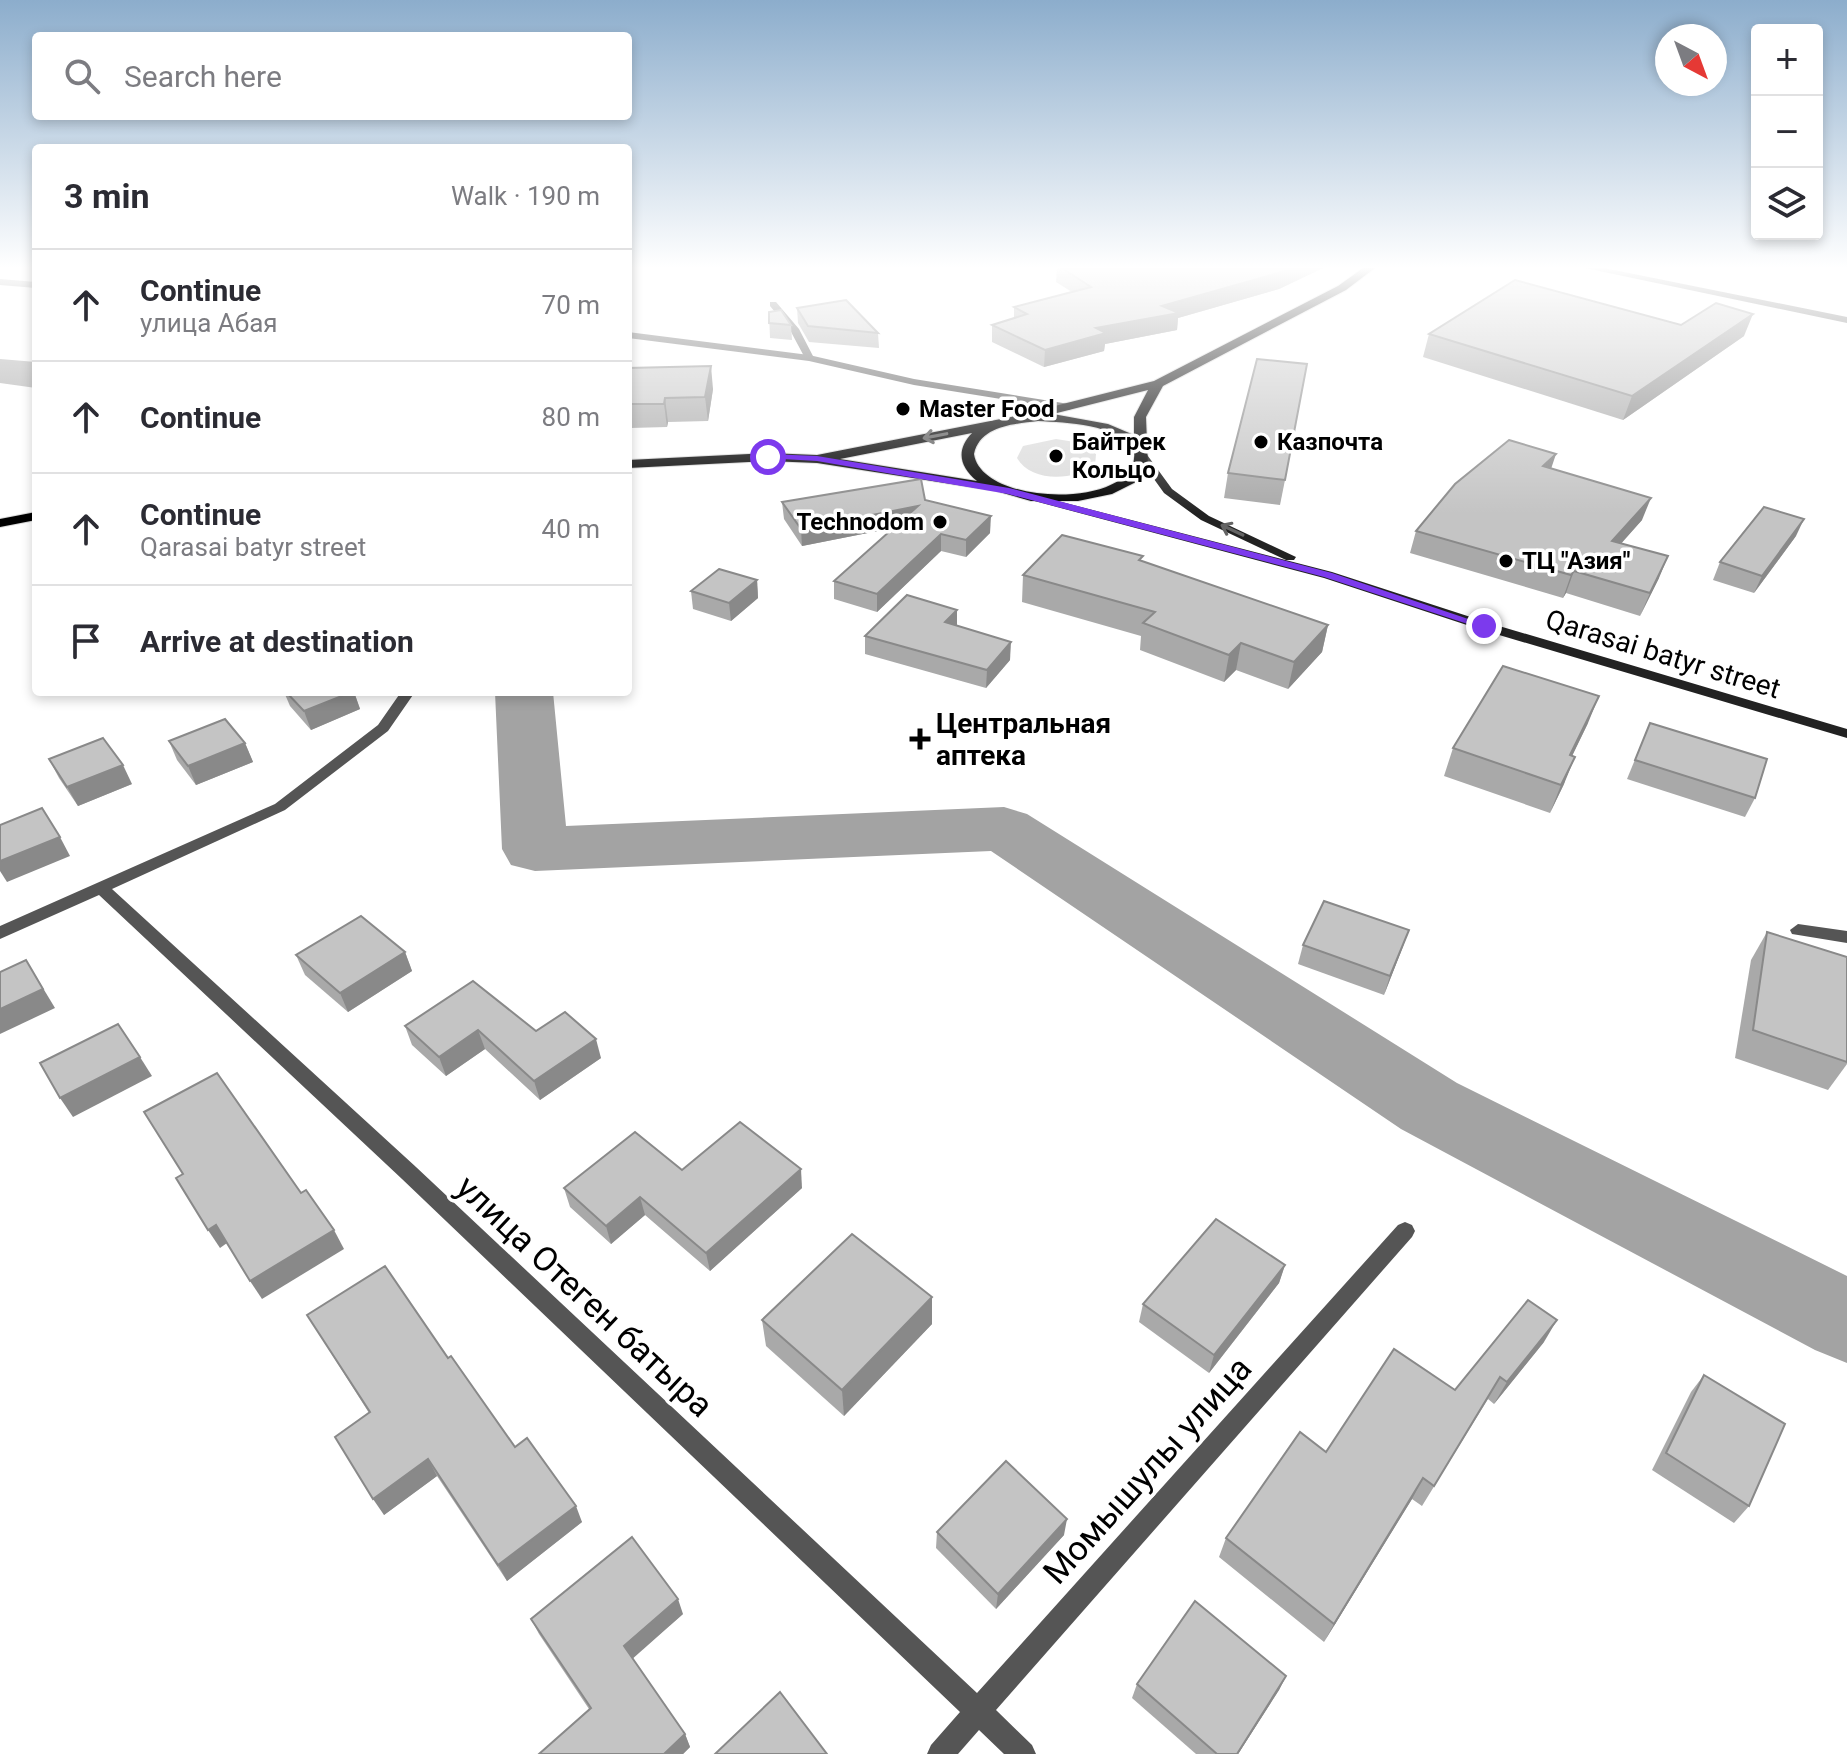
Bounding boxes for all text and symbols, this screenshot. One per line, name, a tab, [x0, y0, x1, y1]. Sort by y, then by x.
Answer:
north arrow	[1655, 24, 1727, 96]
map controls	[1751, 24, 1823, 240]
button: +	[1751, 24, 1823, 96]
search box	[32, 32, 632, 120]
icon: search	[60, 54, 104, 98]
text: Search here	[124, 59, 282, 94]
button: −	[1751, 96, 1823, 168]
button: layers	[1751, 168, 1823, 240]
text: 3 min	[64, 176, 149, 216]
text: Walk · 190 m	[451, 181, 600, 211]
text: Continue	[140, 273, 261, 308]
icon: ahead	[64, 283, 108, 327]
text: 70 m	[542, 290, 600, 320]
text: улица Абая	[140, 308, 278, 338]
icon: ahead	[64, 395, 108, 439]
place label: Master Food	[919, 395, 1055, 423]
text: Continue	[140, 400, 261, 435]
marker: Master Food	[894, 400, 912, 418]
text: 80 m	[542, 402, 600, 432]
place label: Байтрек Кольцо	[1072, 428, 1166, 484]
place label: Казпочта	[1277, 428, 1383, 456]
one-way arrow	[923, 429, 948, 444]
marker: Казпочта	[1252, 433, 1270, 451]
route start	[750, 439, 786, 475]
marker: Байтрек Кольцо	[1047, 447, 1065, 465]
text: Continue	[140, 497, 261, 532]
icon: ahead	[64, 507, 108, 551]
place label: Technodom	[796, 508, 924, 536]
marker: Technodom	[931, 513, 949, 531]
text: 40 m	[542, 514, 600, 544]
one-way arrow	[1220, 522, 1244, 537]
text: Qarasai batyr street	[140, 532, 366, 562]
place label: ТЦ "Азия"	[1522, 547, 1630, 575]
marker: ТЦ "Азия"	[1497, 552, 1515, 570]
street label: Qarasai batyr street	[1542, 603, 1784, 705]
route end	[1466, 608, 1502, 644]
icon: arrive	[64, 619, 108, 663]
text: Arrive at destination	[140, 624, 414, 659]
place label: Центральная аптека	[936, 707, 1111, 772]
marker: Центральная аптека	[911, 730, 929, 748]
street label: улица Отеген батыра	[449, 1167, 721, 1425]
street label: Момышулы улица	[1035, 1348, 1259, 1592]

